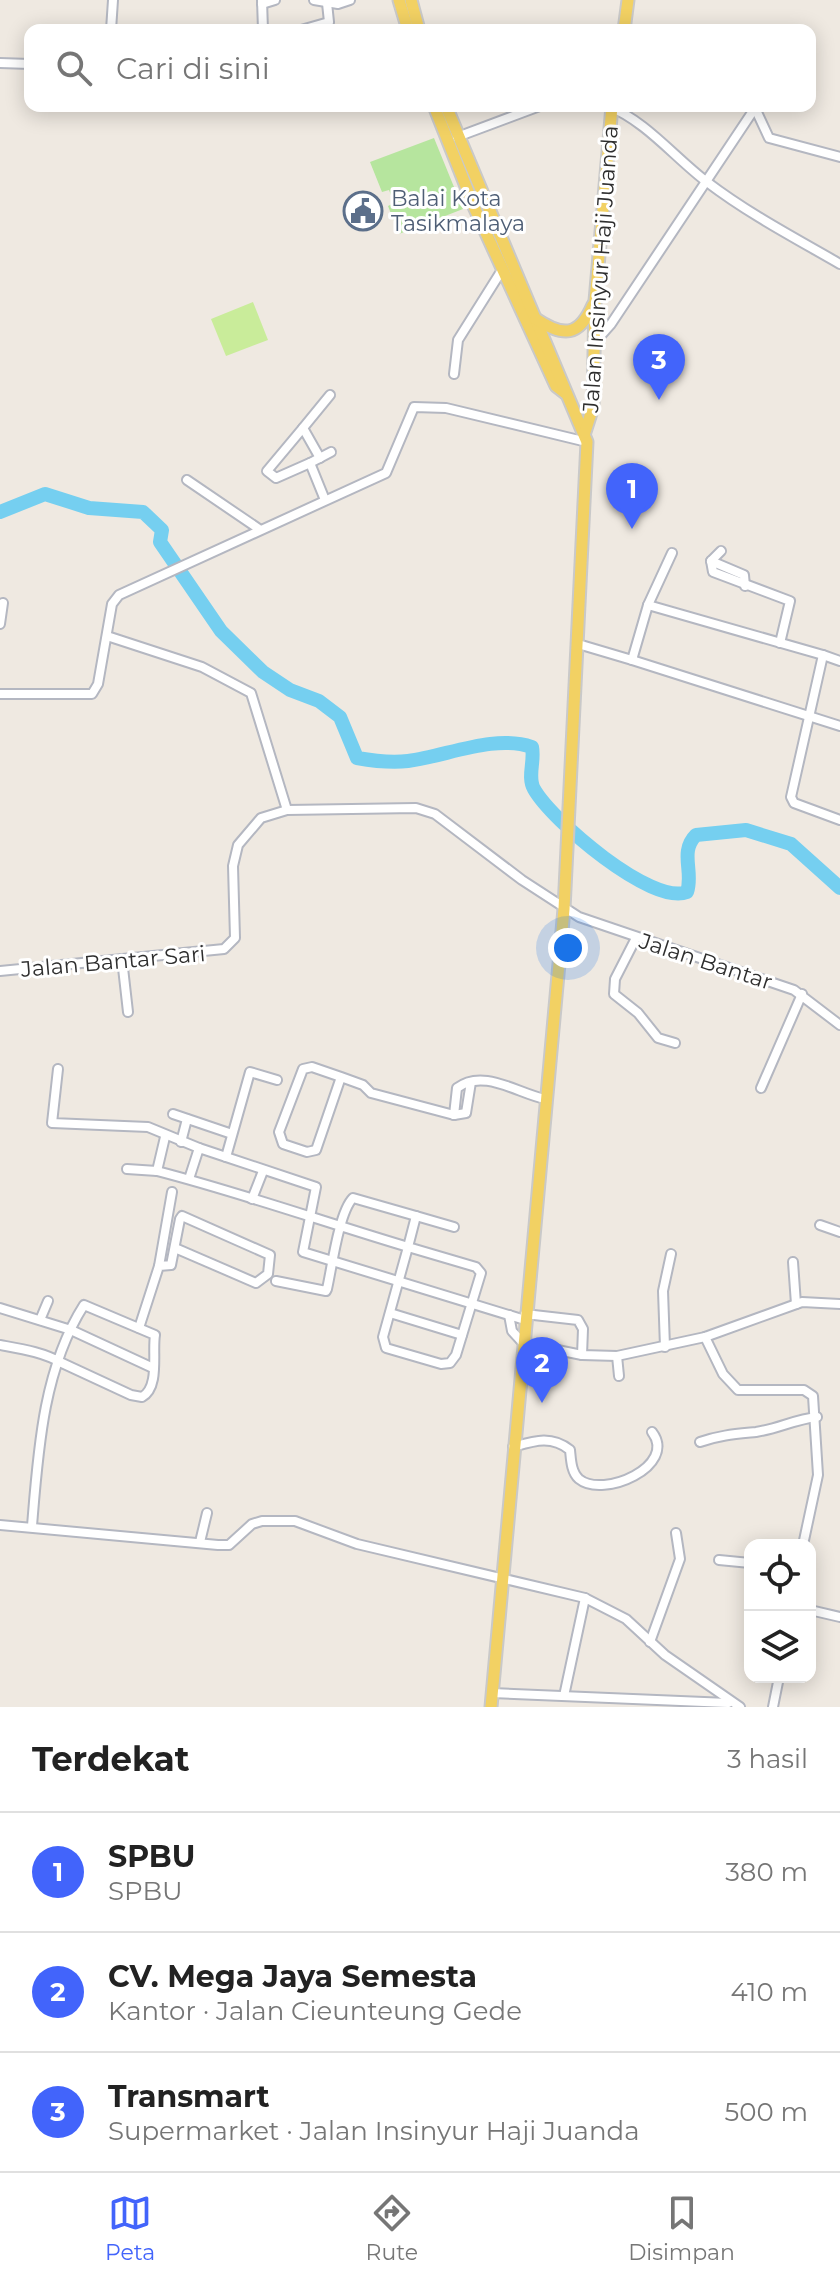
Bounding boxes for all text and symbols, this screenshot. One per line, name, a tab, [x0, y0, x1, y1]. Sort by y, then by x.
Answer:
search box	[24, 24, 816, 112]
icon: search	[52, 46, 96, 90]
text: Cari di sini	[116, 50, 270, 87]
street label: Jalan Insinyur Haji Juanda	[577, 125, 624, 414]
place label: Balai Kota Tasikmalaya	[391, 185, 525, 237]
public building icon: Balai Kota Tasikmalaya	[342, 190, 384, 232]
pin: 3	[633, 334, 685, 400]
pin: 1	[606, 463, 658, 529]
street label: Jalan Bantar	[635, 927, 776, 996]
your location	[548, 928, 588, 968]
street label: Jalan Bantar Sari	[19, 940, 206, 983]
pin: 2	[516, 1337, 568, 1403]
map controls	[744, 1539, 816, 1683]
button: locate	[744, 1539, 816, 1611]
button: layers	[744, 1611, 816, 1683]
text: Terdekat	[32, 1738, 190, 1780]
text: 3 hasil	[727, 1743, 808, 1775]
text: SPBU	[108, 1838, 195, 1875]
text: 1	[53, 1856, 63, 1888]
text: 380 m	[725, 1856, 808, 1888]
text: SPBU	[108, 1875, 183, 1907]
text: CV. Mega Jaya Semesta	[108, 1958, 477, 1995]
text: 2	[50, 1976, 66, 2008]
text: 410 m	[730, 1976, 808, 2008]
text: Kantor · Jalan Cieunteung Gede	[108, 1995, 522, 2027]
text: Transmart	[108, 2078, 270, 2115]
text: 3	[50, 2096, 66, 2128]
text: 500 m	[724, 2096, 808, 2128]
text: Supermarket · Jalan Insinyur Haji Juanda	[108, 2115, 639, 2147]
tab: Peta	[105, 2191, 155, 2266]
tab: Rute	[365, 2191, 418, 2266]
tab: Disimpan	[628, 2191, 735, 2266]

